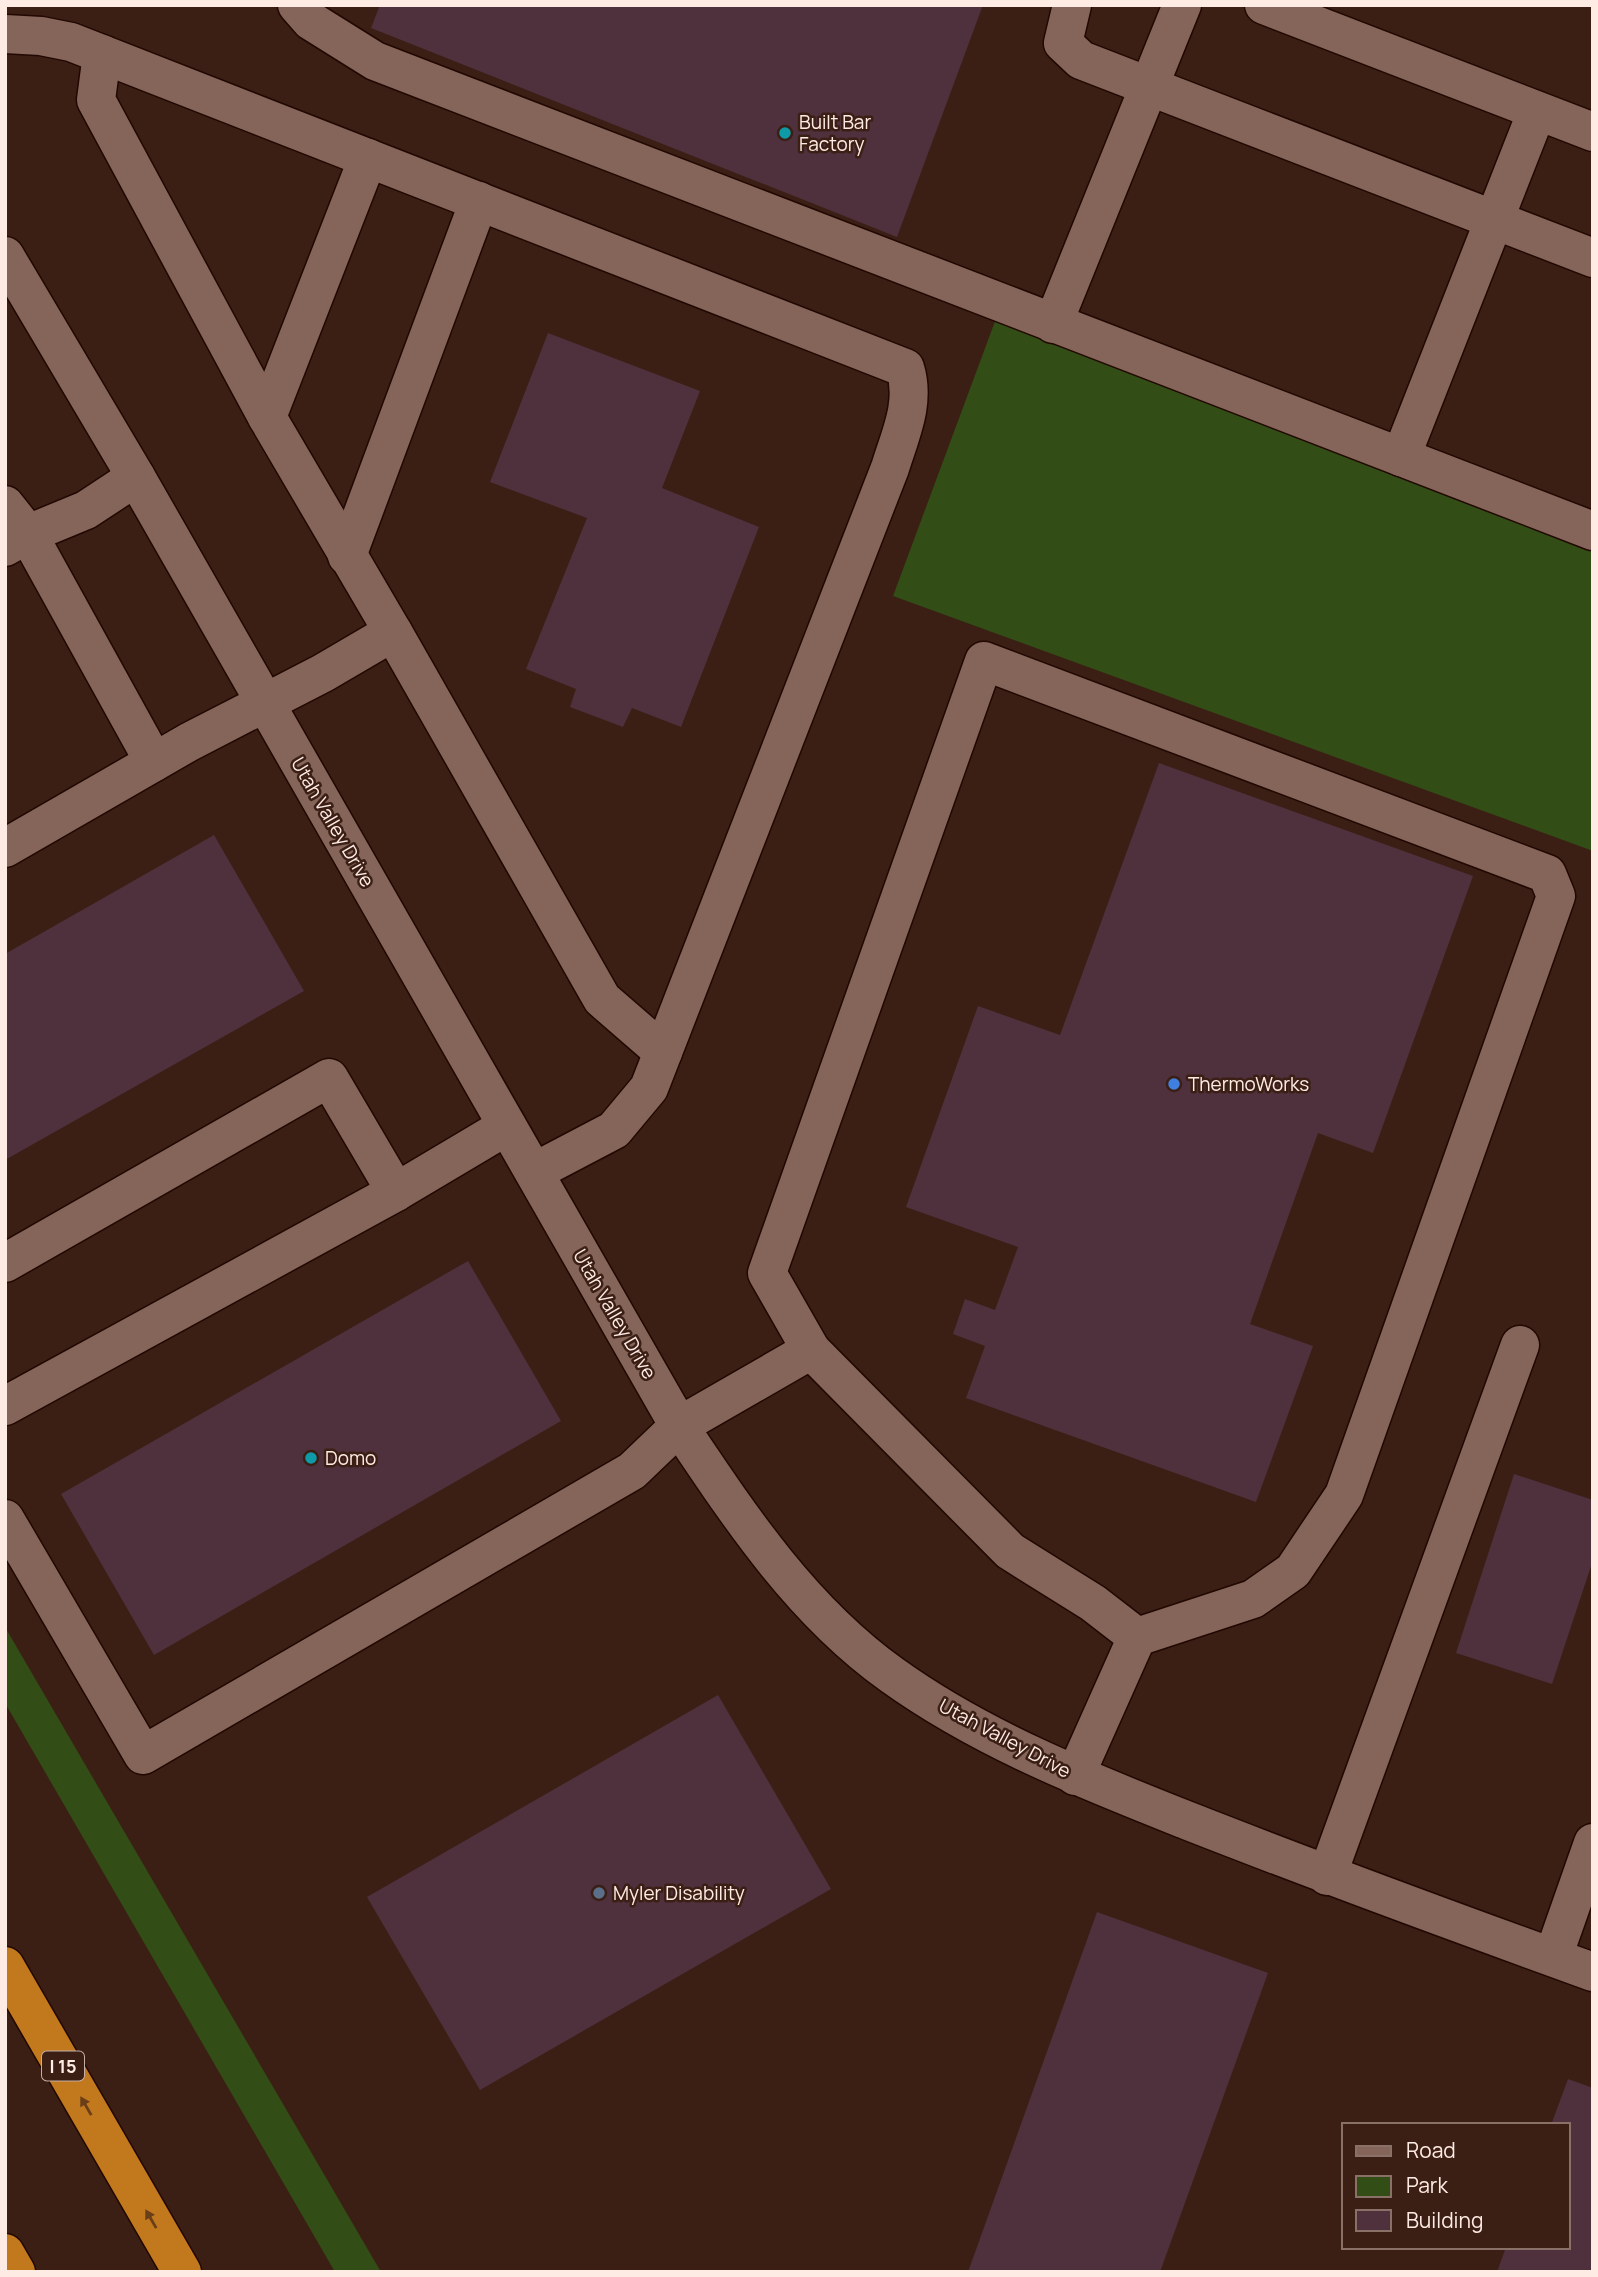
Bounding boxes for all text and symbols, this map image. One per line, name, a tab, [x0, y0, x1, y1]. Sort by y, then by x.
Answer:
place label: Built Bar Factory	[799, 109, 871, 157]
marker: Built Bar Factory	[777, 125, 793, 141]
street label: Utah Valley Drive	[285, 752, 381, 892]
place label: ThermoWorks	[1188, 1071, 1309, 1097]
marker: ThermoWorks	[1166, 1076, 1182, 1092]
street label: Utah Valley Drive	[567, 1244, 663, 1384]
place label: Domo	[325, 1445, 376, 1471]
marker: Domo	[303, 1450, 319, 1466]
street label: Utah Valley Drive	[935, 1692, 1075, 1784]
place label: Myler Disability	[613, 1880, 745, 1906]
marker: Myler Disability	[591, 1885, 607, 1901]
road number: I 15	[42, 2052, 84, 2080]
one-way arrow	[80, 2097, 92, 2116]
legend	[1342, 2123, 1570, 2249]
text: Road	[1406, 2136, 1456, 2164]
text: Park	[1406, 2171, 1448, 2199]
text: Building	[1406, 2206, 1483, 2234]
one-way arrow	[145, 2209, 157, 2228]

